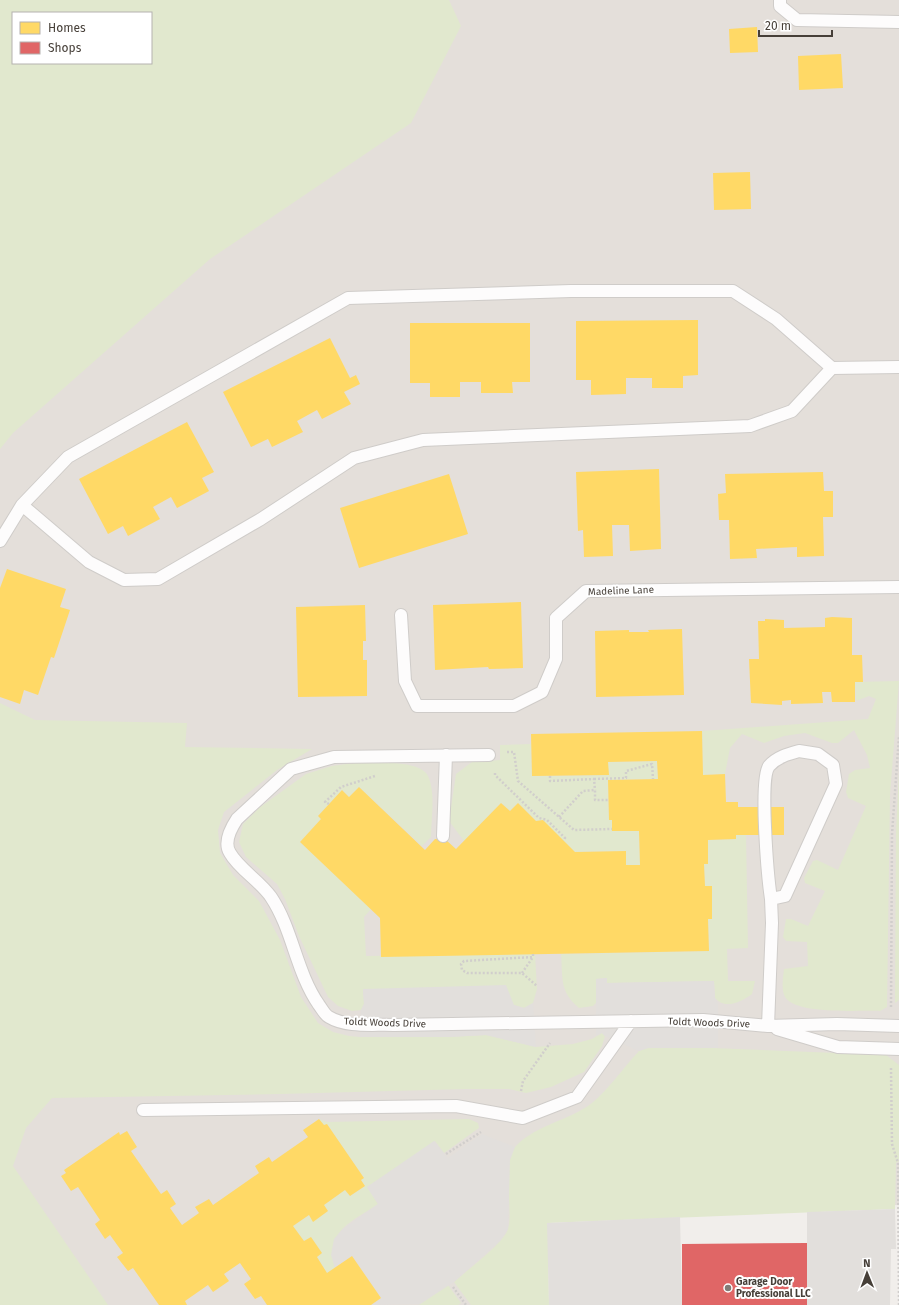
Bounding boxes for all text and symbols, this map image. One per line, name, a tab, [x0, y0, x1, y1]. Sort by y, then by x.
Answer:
legend	[12, 12, 152, 64]
scale bar	[759, 12, 832, 38]
text: 20 m	[765, 19, 791, 33]
text: Homes	[48, 21, 86, 35]
text: Shops	[48, 41, 82, 55]
street label: Madeline Lane	[588, 584, 654, 598]
street label: Toldt Woods Drive	[344, 1016, 426, 1030]
street label: Toldt Woods Drive	[668, 1016, 750, 1030]
north arrow	[847, 1253, 887, 1293]
text: N	[863, 1257, 871, 1270]
place label: Garage Door Professional LLC	[736, 1276, 811, 1300]
marker: Garage Door Professional LLC	[723, 1283, 733, 1293]

